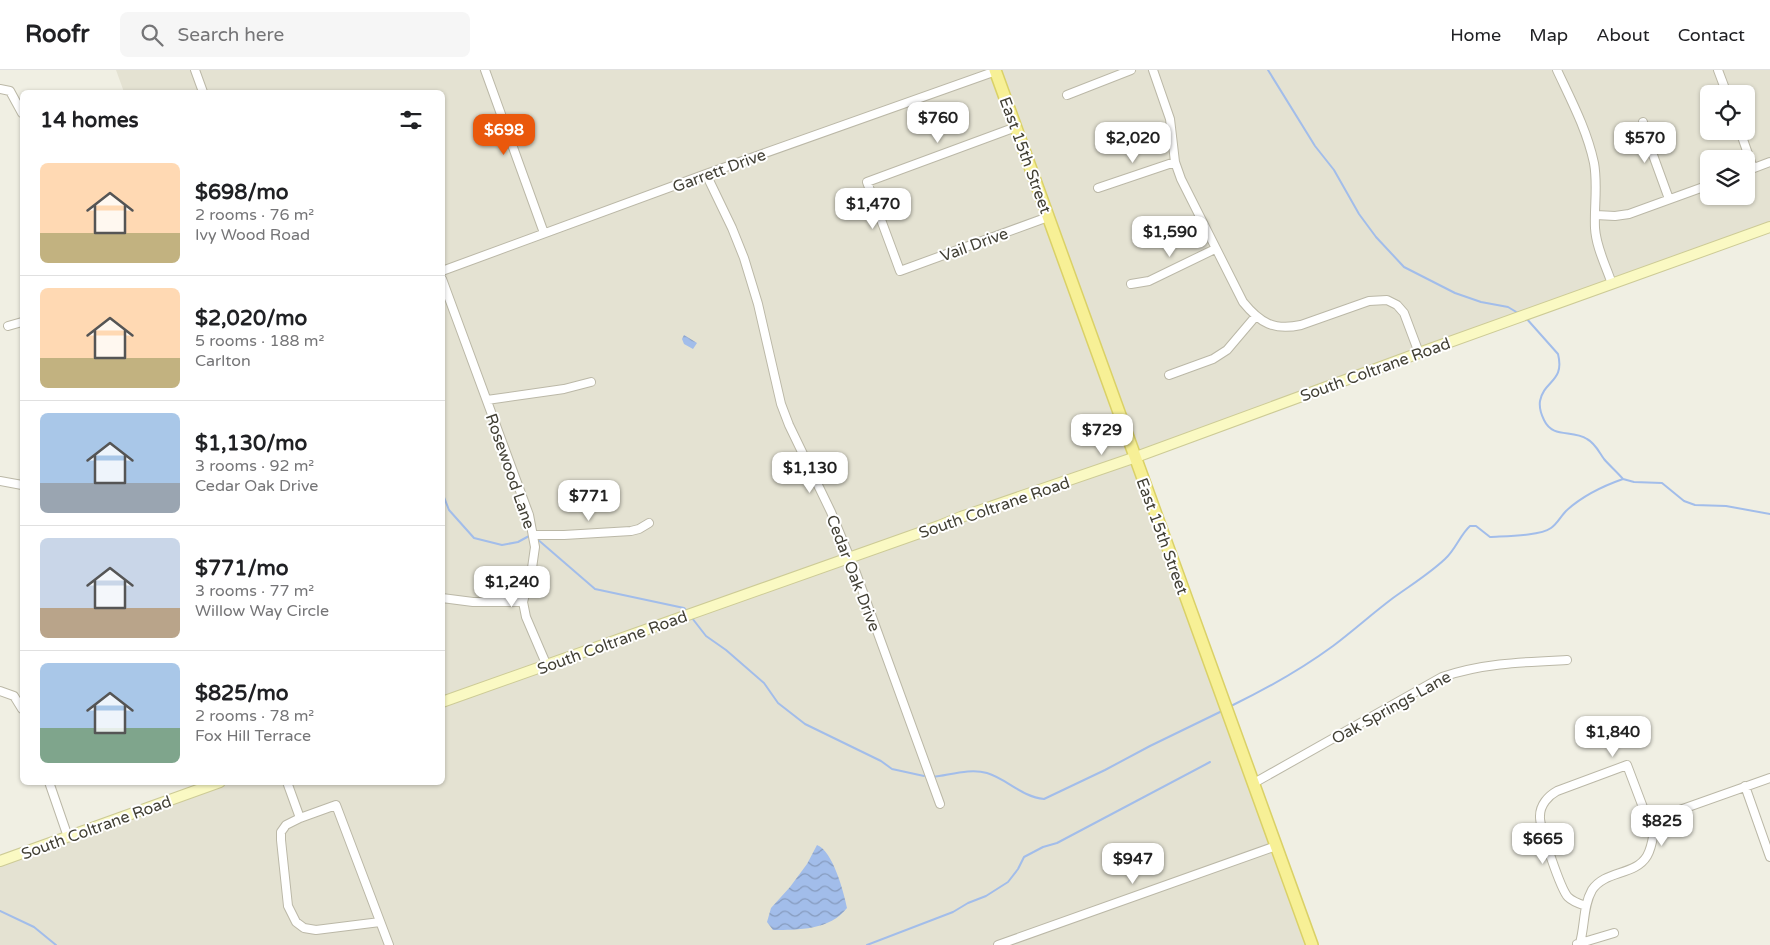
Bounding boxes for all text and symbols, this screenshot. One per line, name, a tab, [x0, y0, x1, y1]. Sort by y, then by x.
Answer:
search box	[120, 12, 470, 57]
text: Roofr	[25, 20, 90, 49]
icon: search	[138, 21, 166, 49]
text: Search here	[178, 24, 284, 46]
text: Home	[1450, 24, 1501, 46]
text: Map	[1529, 24, 1568, 46]
text: About	[1596, 24, 1650, 46]
text: Contact	[1678, 24, 1745, 46]
map controls	[1700, 85, 1755, 205]
button: locate	[1700, 85, 1755, 140]
street label: East 15th Street	[995, 94, 1055, 216]
pin: $760	[908, 102, 968, 144]
icon: filters	[397, 106, 425, 134]
text: 14 homes	[40, 108, 139, 133]
text: $760	[918, 108, 958, 128]
pin: $698	[474, 114, 534, 156]
text: $698	[484, 120, 524, 140]
pin: $2,020	[1092, 122, 1174, 164]
pin: $570	[1615, 122, 1675, 164]
text: $2,020	[1106, 128, 1160, 148]
text: $570	[1625, 128, 1665, 148]
street label: Garrett Drive	[670, 145, 769, 197]
button: layers	[1700, 150, 1755, 205]
text: $698/mo	[195, 180, 289, 205]
icon: home	[80, 183, 140, 243]
pin: $1,470	[832, 188, 914, 230]
text: $1,470	[846, 194, 900, 214]
text: 2 rooms · 76 m²	[195, 205, 314, 225]
pin: $1,590	[1129, 216, 1211, 258]
text: $1,590	[1143, 222, 1197, 242]
street label: Vail Drive	[938, 223, 1011, 266]
text: Ivy Wood Road	[195, 225, 310, 245]
text: $2,020/mo	[195, 306, 307, 331]
icon: home	[80, 308, 140, 368]
text: 5 rooms · 188 m²	[195, 331, 324, 351]
street label: South Coltrane Road	[1298, 333, 1453, 406]
text: Carlton	[195, 351, 251, 371]
street label: Rosewood Lane	[481, 411, 539, 532]
pin: $729	[1072, 414, 1132, 456]
text: $729	[1082, 420, 1122, 440]
text: $1,130/mo	[195, 431, 307, 456]
icon: home	[80, 433, 140, 493]
pin: $1,130	[769, 452, 851, 494]
text: 3 rooms · 92 m²	[195, 456, 314, 476]
text: $1,130	[783, 458, 837, 478]
street label: South Coltrane Road	[916, 473, 1072, 543]
street label: East 15th Street	[1132, 475, 1192, 597]
text: Cedar Oak Drive	[195, 476, 318, 496]
pin: $771	[559, 480, 619, 522]
text: $771	[569, 486, 609, 506]
street label: Cedar Oak Drive	[822, 512, 885, 635]
text: $771/mo	[195, 556, 289, 581]
icon: home	[80, 558, 140, 618]
pin: $1,240	[471, 566, 553, 608]
text: $1,240	[485, 572, 539, 592]
text: 3 rooms · 77 m²	[195, 581, 314, 601]
text: Willow Way Circle	[195, 601, 329, 621]
street label: South Coltrane Road	[535, 606, 690, 679]
street label: Oak Springs Lane	[1328, 667, 1455, 749]
text: $825/mo	[195, 681, 289, 706]
icon: home	[80, 683, 140, 743]
text: 2 rooms · 78 m²	[195, 706, 314, 726]
pin: $1,840	[1572, 716, 1654, 758]
text: $1,840	[1586, 722, 1640, 742]
text: Fox Hill Terrace	[195, 726, 311, 746]
street label: South Coltrane Road	[19, 791, 174, 864]
pin: $825	[1632, 804, 1692, 847]
text: $825	[1642, 811, 1682, 831]
pin: $665	[1513, 822, 1573, 865]
text: $665	[1523, 829, 1563, 849]
pin: $947	[1103, 842, 1163, 885]
text: $947	[1113, 849, 1153, 869]

